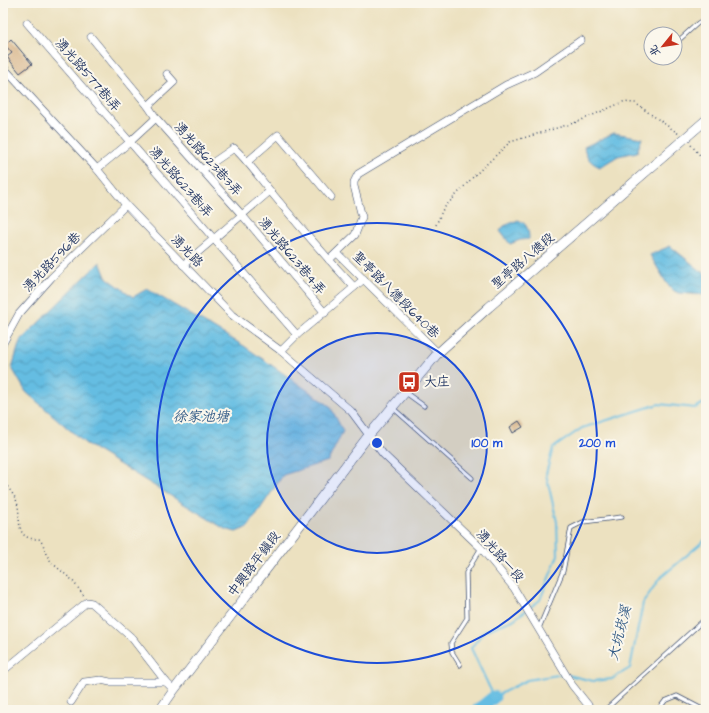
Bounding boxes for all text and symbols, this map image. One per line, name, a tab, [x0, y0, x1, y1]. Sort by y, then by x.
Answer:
north arrow	[643, 26, 683, 66]
street label: 湧光路577巷1弄	[51, 34, 125, 116]
text: 北	[646, 42, 664, 59]
street label: 湧光路623巷3弄	[170, 118, 246, 200]
street label: 湧光路623巷1弄	[145, 143, 217, 221]
street label: 湧光路623巷4弄	[254, 213, 330, 299]
street label: 湧光路596巷	[19, 228, 85, 296]
street label: 聖亭路八德段	[488, 229, 558, 293]
street label: 湧光路	[167, 231, 207, 271]
street label: 聖亭路八德段640巷	[349, 248, 443, 342]
bus stop icon: 大庄	[396, 369, 422, 395]
place label: 大庄	[424, 373, 450, 391]
water label: 徐家池塘	[173, 407, 231, 427]
text: 100 m	[472, 435, 503, 452]
text: 200 m	[578, 435, 616, 452]
centre of rings	[370, 436, 384, 450]
street label: 湧光路一段	[472, 526, 528, 586]
street label: 中興路平鎮段	[223, 527, 285, 601]
water label: 大坑崁溪	[604, 602, 637, 663]

